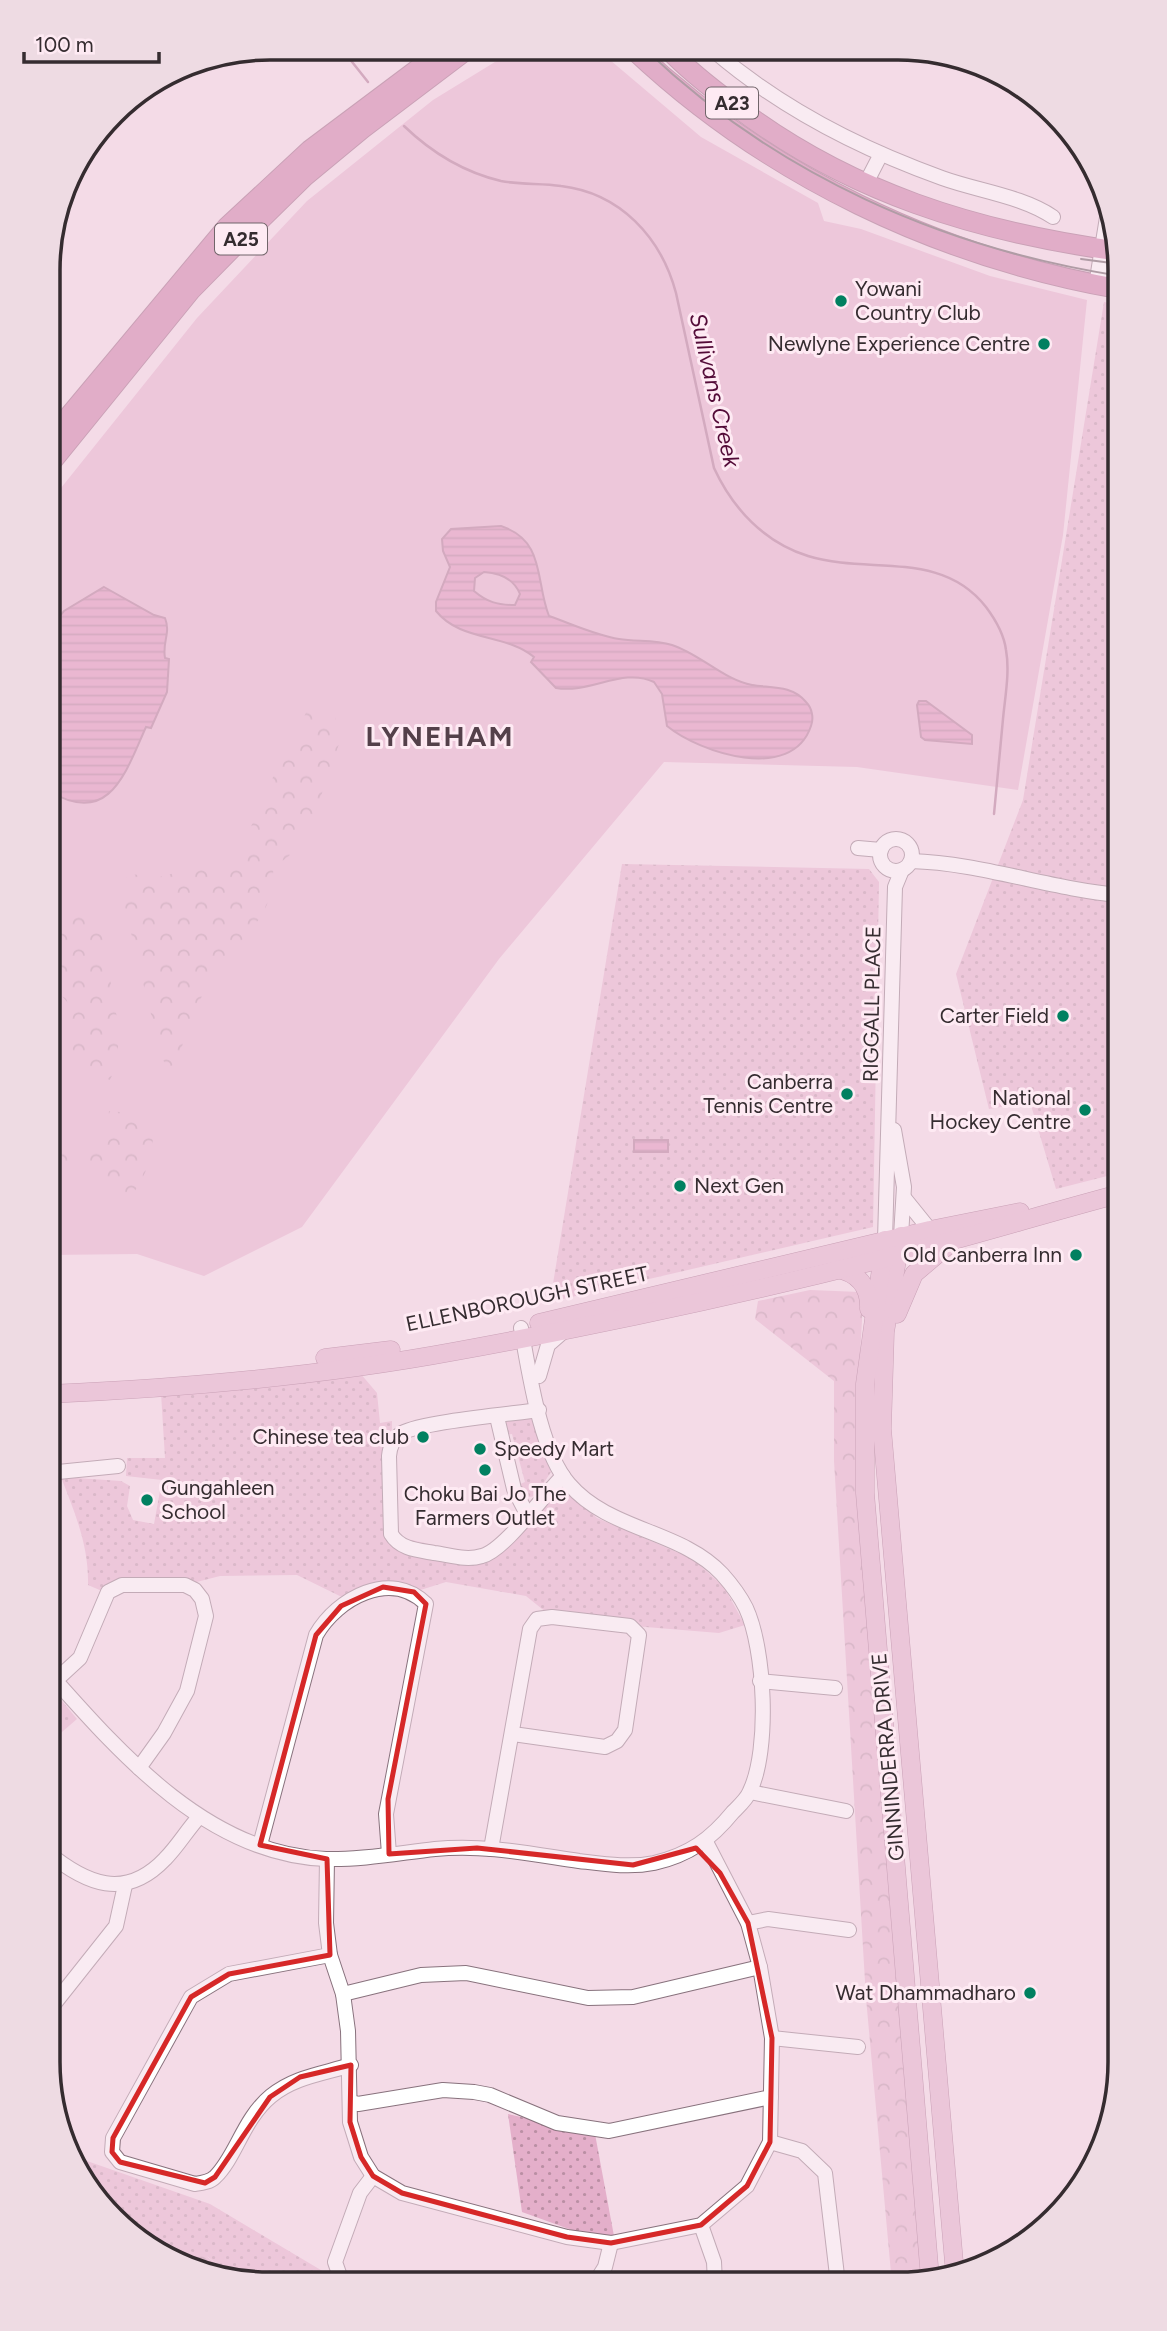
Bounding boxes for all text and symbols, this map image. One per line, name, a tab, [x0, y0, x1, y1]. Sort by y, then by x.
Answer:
scale bar	[24, 21, 159, 65]
text: 100 m	[35, 32, 94, 57]
road number: A23	[706, 88, 758, 118]
road number: A25	[215, 224, 267, 255]
place label: Yowani Country Club	[855, 276, 981, 325]
marker: Yowani Country Club	[833, 293, 849, 309]
water label: Sullivans Creek	[684, 310, 747, 471]
place label: Newlyne Experience Centre	[768, 331, 1030, 356]
marker: Newlyne Experience Centre	[1036, 336, 1052, 352]
district label: LYNEHAM	[366, 719, 514, 753]
street label: RIGGALL PLACE	[858, 926, 885, 1082]
place label: Carter Field	[940, 1003, 1049, 1028]
marker: Carter Field	[1055, 1008, 1071, 1024]
place label: Canberra Tennis Centre	[703, 1069, 833, 1118]
place label: National Hockey Centre	[929, 1085, 1071, 1134]
marker: Canberra Tennis Centre	[839, 1086, 855, 1102]
marker: National Hockey Centre	[1077, 1102, 1093, 1118]
place label: Next Gen	[694, 1173, 784, 1198]
marker: Next Gen	[672, 1178, 688, 1194]
place label: Old Canberra Inn	[903, 1242, 1062, 1267]
marker: Old Canberra Inn	[1068, 1247, 1084, 1263]
street label: ELLENBOROUGH STREET	[403, 1260, 651, 1336]
place label: Chinese tea club	[252, 1424, 409, 1449]
marker: Chinese tea club	[415, 1429, 431, 1445]
place label: Speedy Mart	[494, 1436, 614, 1461]
marker: Speedy Mart	[472, 1441, 488, 1457]
marker: Choku Bai Jo The Farmers Outlet	[477, 1462, 493, 1478]
place label: Gungahleen School	[161, 1475, 274, 1524]
place label: Choku Bai Jo The Farmers Outlet	[404, 1481, 566, 1530]
marker: Gungahleen School	[139, 1492, 155, 1508]
street label: GINNINDERRA DRIVE	[866, 1652, 909, 1862]
place label: Wat Dhammadharo	[836, 1980, 1016, 2005]
marker: Wat Dhammadharo	[1022, 1985, 1038, 2001]

